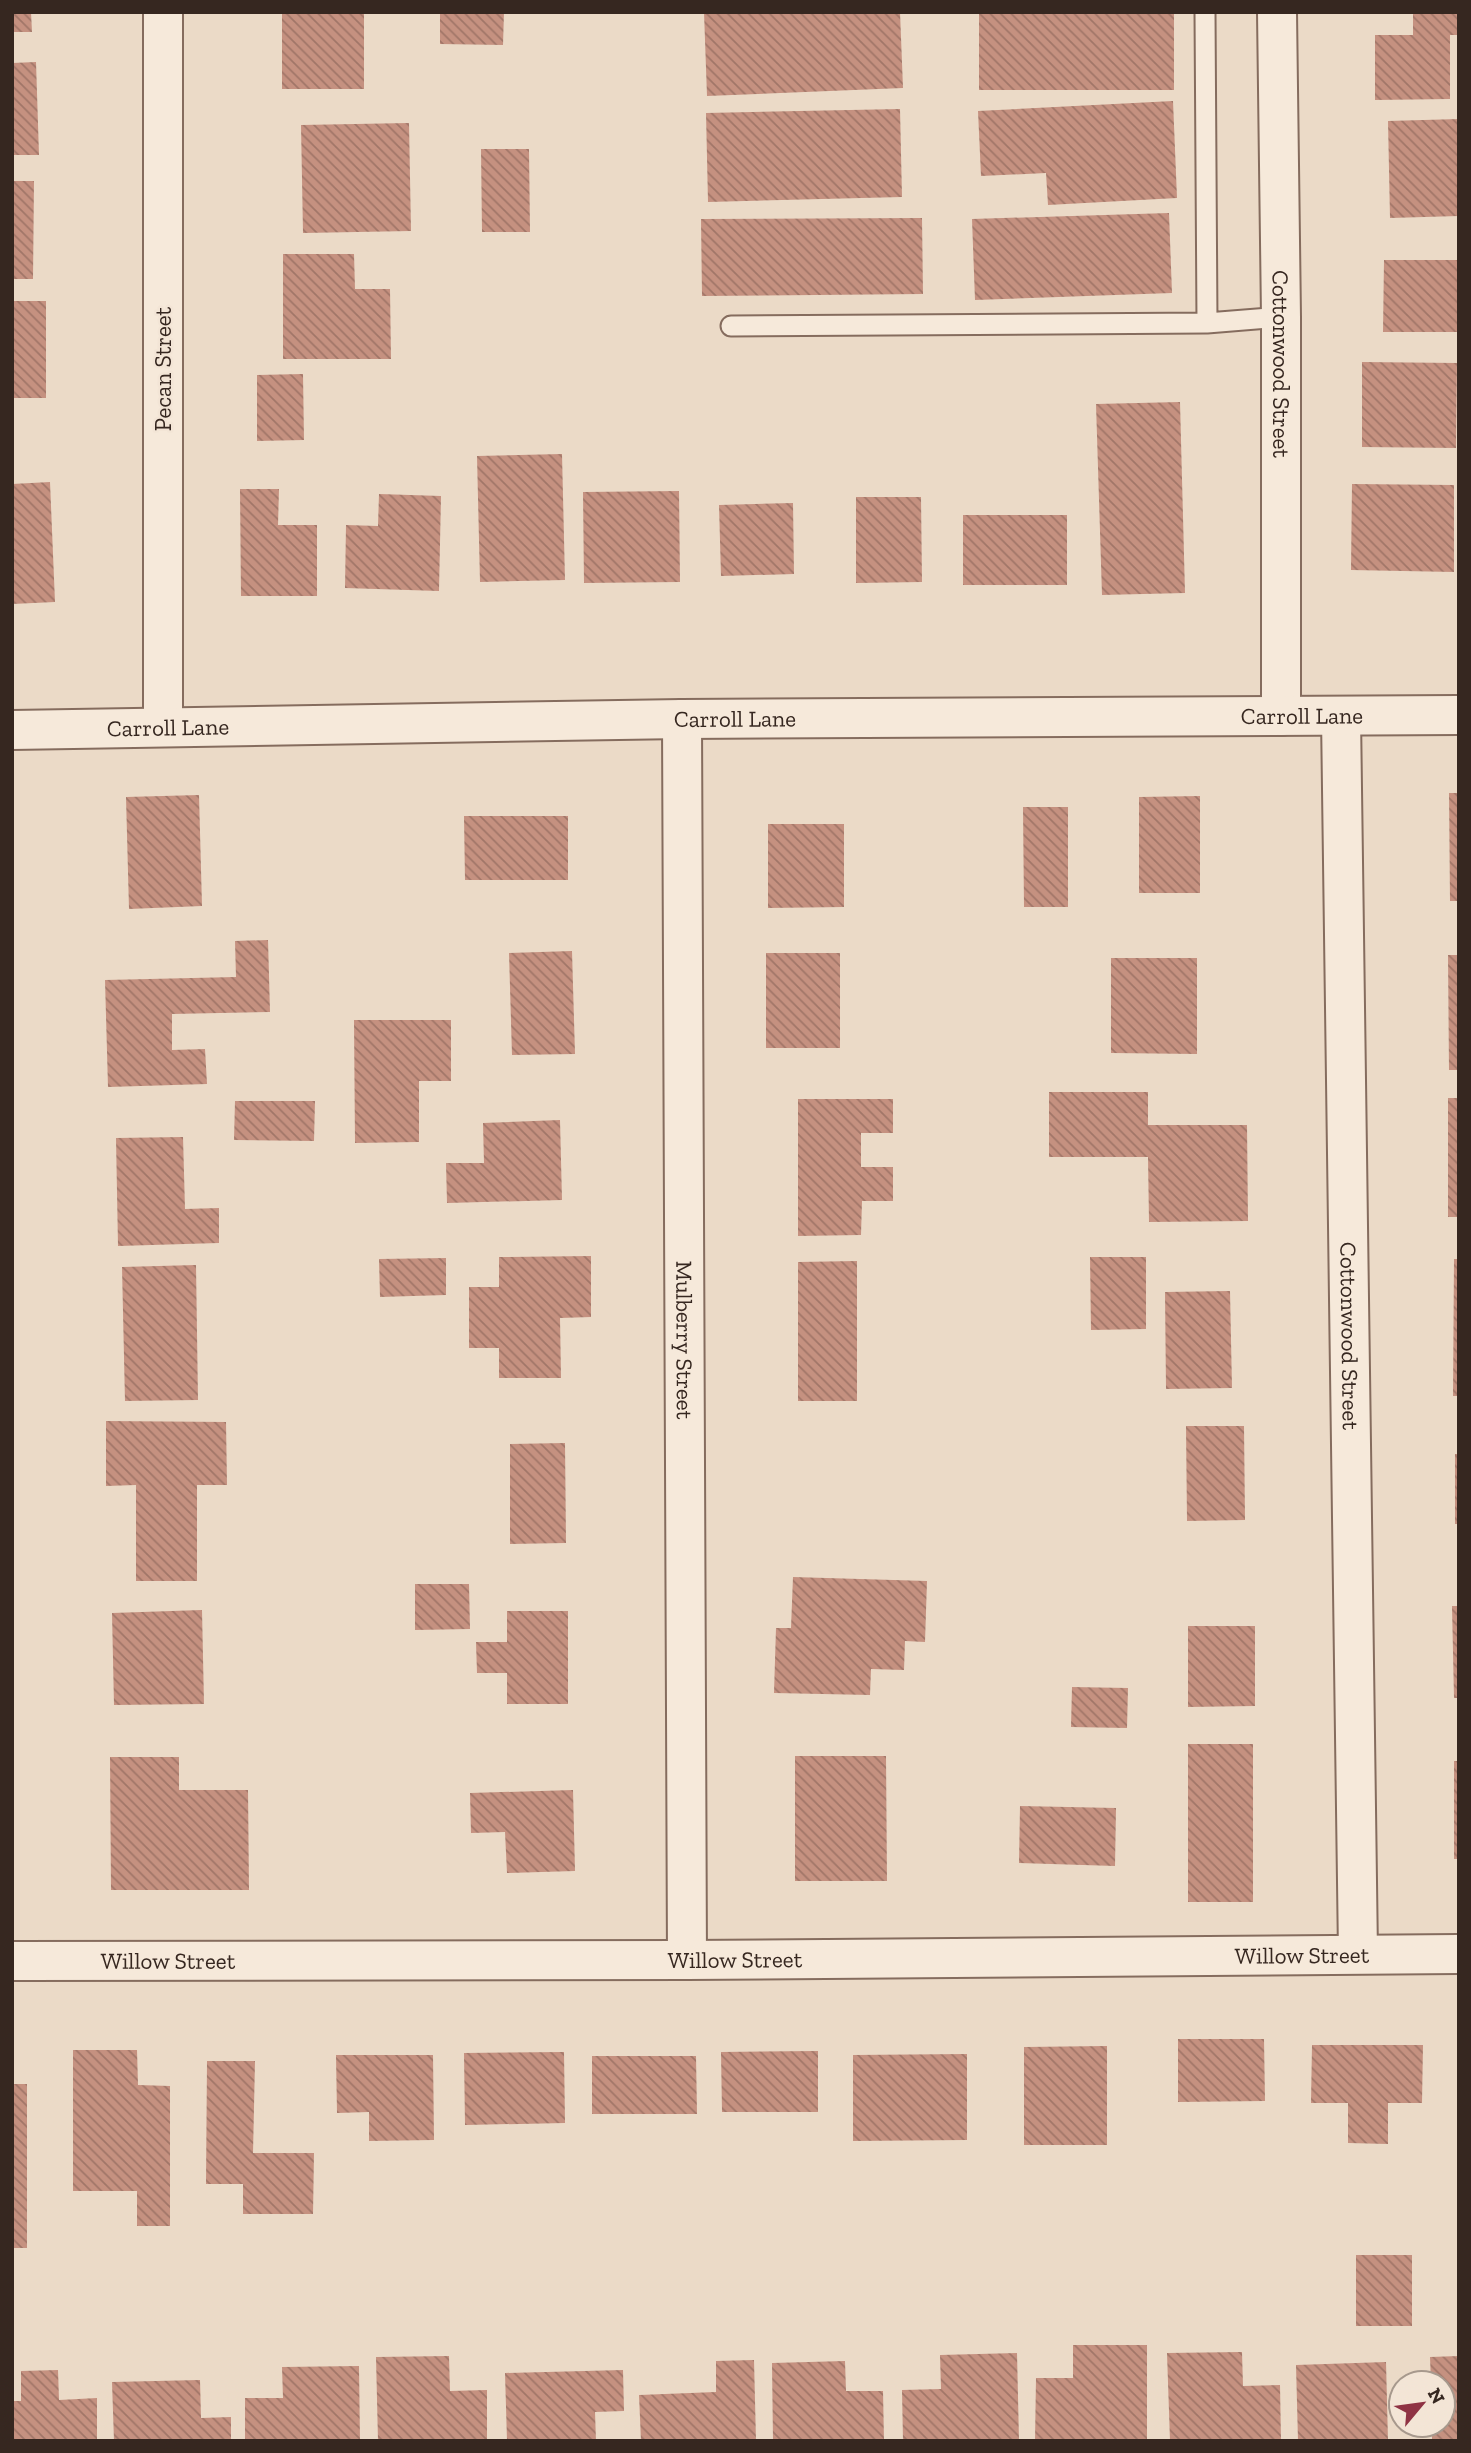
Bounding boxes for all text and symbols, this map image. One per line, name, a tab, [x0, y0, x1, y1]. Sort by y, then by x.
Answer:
street label: Cottonwood Street	[1266, 270, 1295, 458]
street label: Pecan Street	[149, 306, 177, 431]
street label: Carroll Lane	[1241, 701, 1363, 730]
street label: Carroll Lane	[674, 704, 796, 733]
street label: Carroll Lane	[107, 712, 229, 742]
street label: Cottonwood Street	[1334, 1242, 1365, 1431]
street label: Mulberry Street	[670, 1261, 699, 1420]
street label: Willow Street	[1235, 1941, 1370, 1970]
street label: Willow Street	[668, 1945, 803, 1974]
street label: Willow Street	[101, 1947, 236, 1975]
north arrow	[1387, 2369, 1457, 2439]
text: N	[1423, 2384, 1450, 2408]

